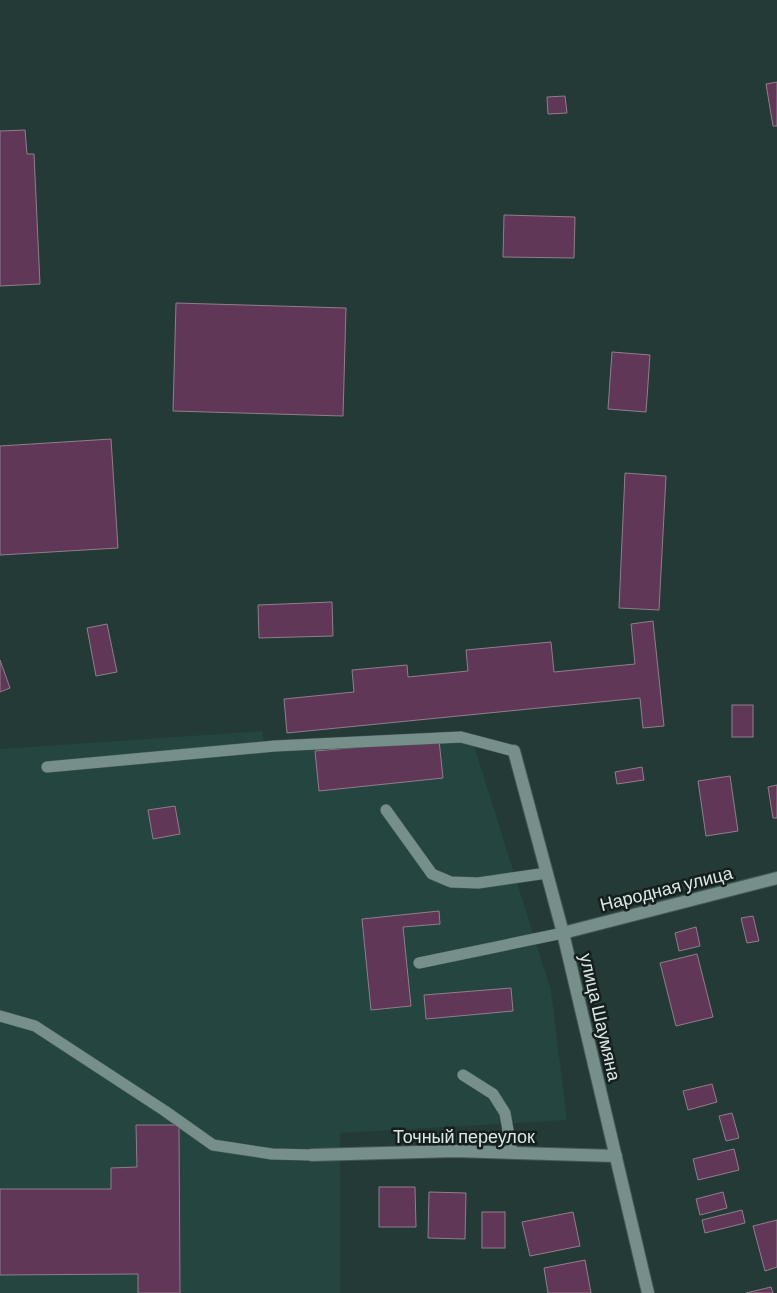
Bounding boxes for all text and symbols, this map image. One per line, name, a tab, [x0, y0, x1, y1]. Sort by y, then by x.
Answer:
street label: Народная улица	[597, 861, 736, 915]
street label: улица Шаумяна	[576, 951, 627, 1084]
street label: Точный переулок	[393, 1125, 535, 1147]

